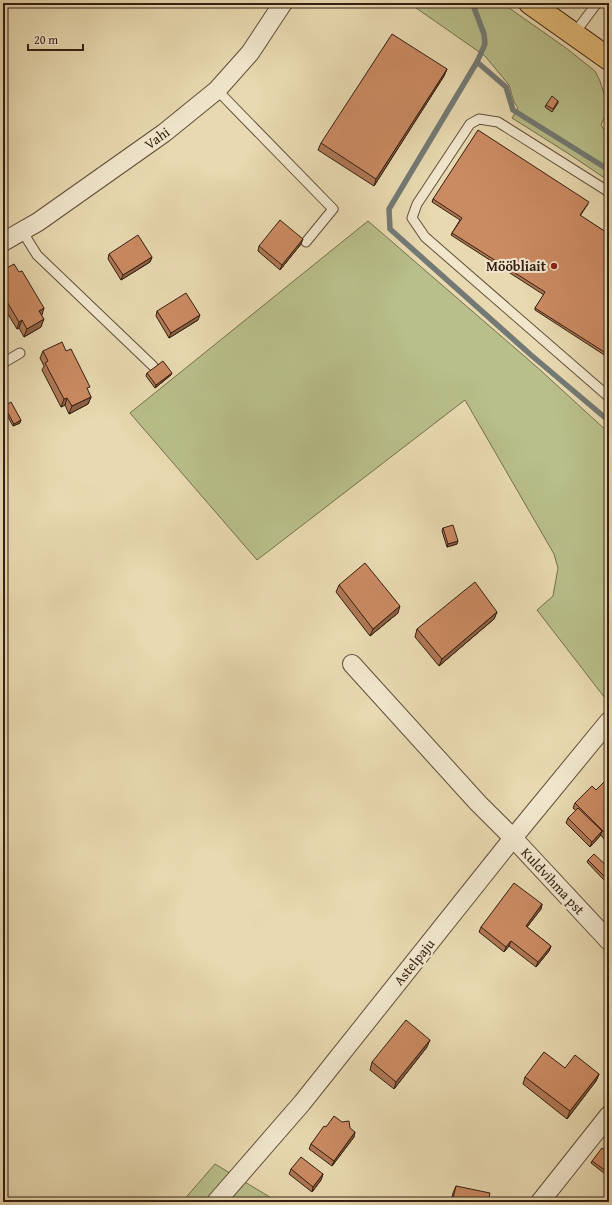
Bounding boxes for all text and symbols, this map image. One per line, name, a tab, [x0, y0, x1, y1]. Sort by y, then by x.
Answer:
scale bar	[28, 26, 83, 52]
text: 20 m	[34, 31, 58, 48]
street label: Vahi	[140, 122, 174, 154]
place label: Mööbliait	[486, 256, 547, 276]
marker: Mööbliait	[549, 261, 559, 271]
street label: Kuldvihma pst	[517, 843, 589, 919]
street label: Astelpaju	[389, 934, 439, 990]

